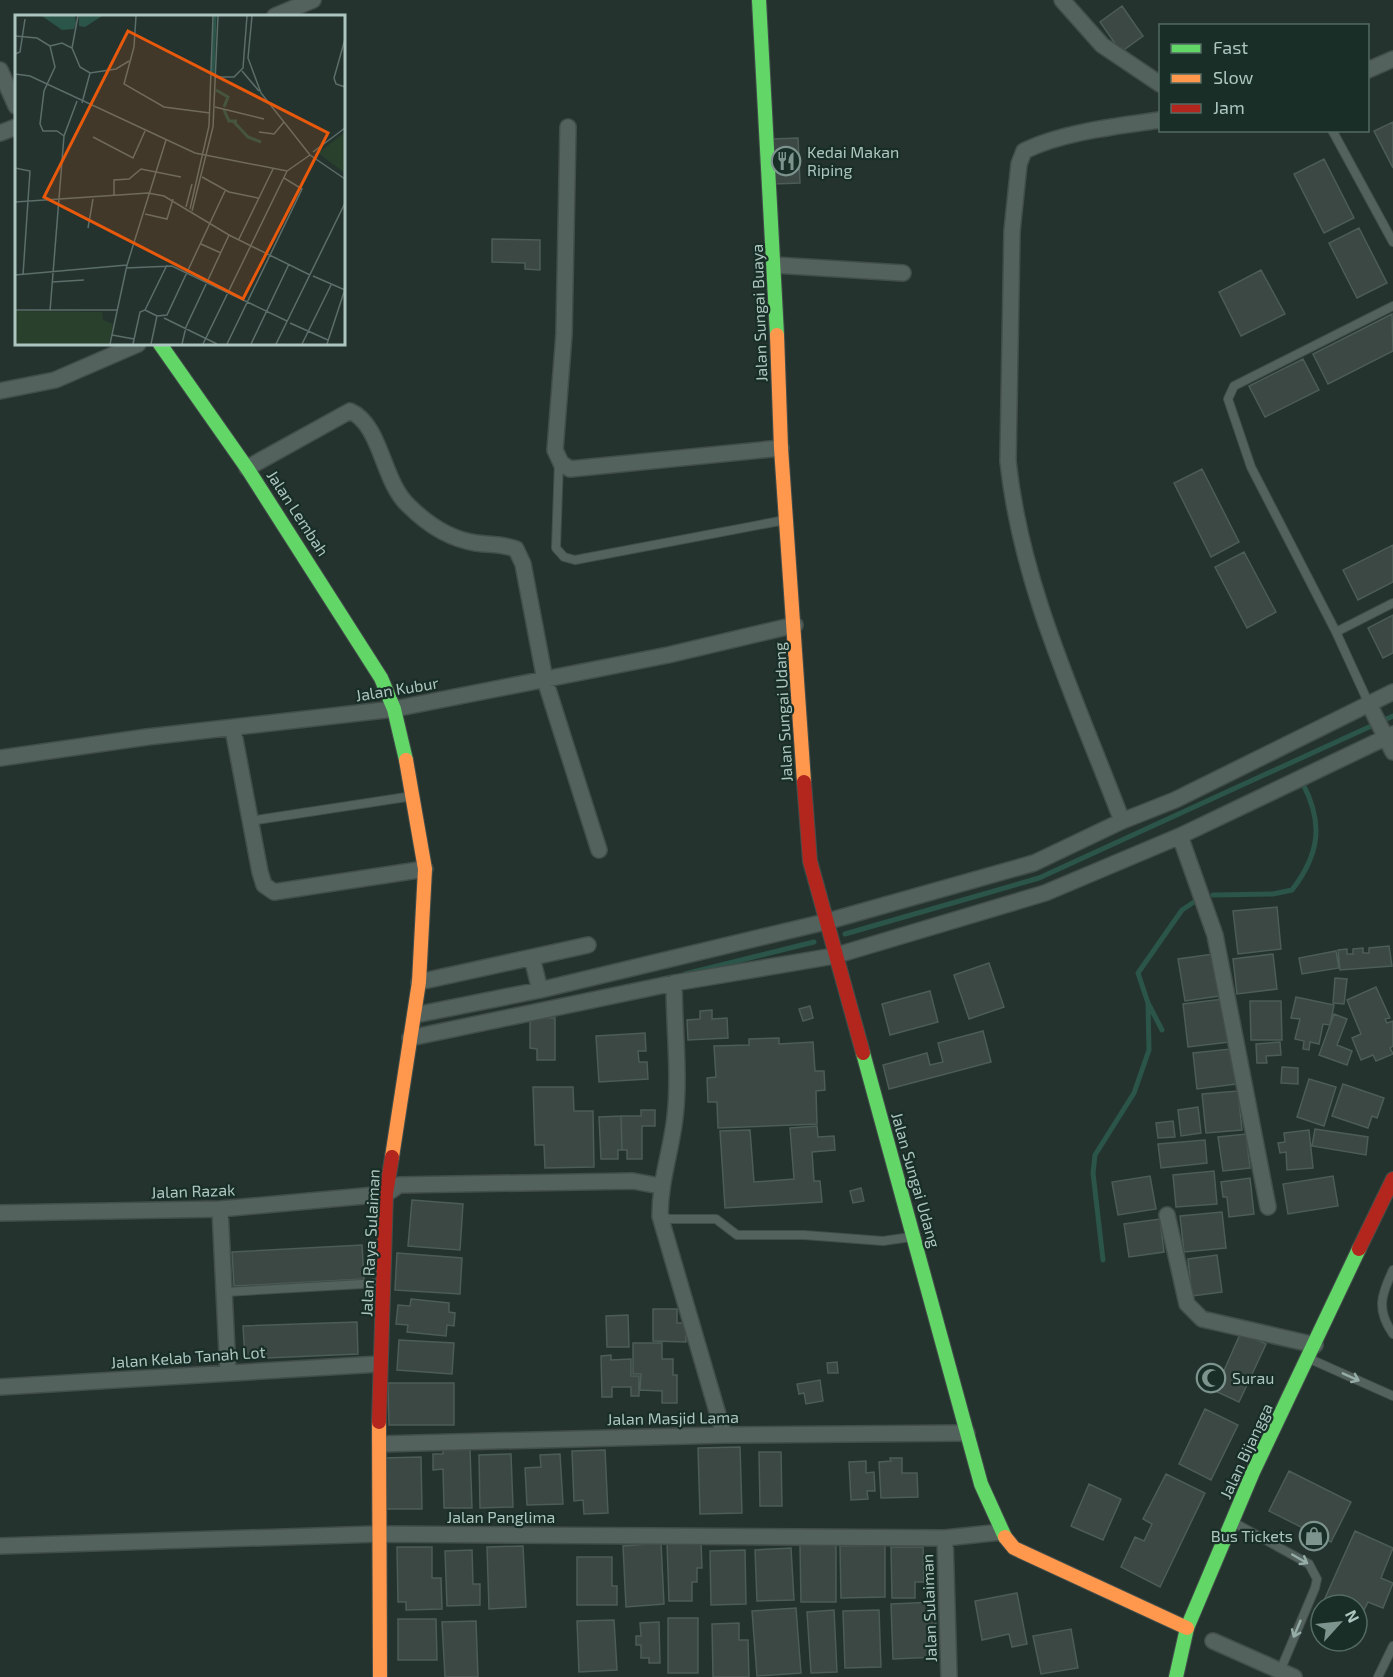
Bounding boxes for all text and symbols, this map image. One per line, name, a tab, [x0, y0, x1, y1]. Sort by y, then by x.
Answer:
inset map	[15, 15, 345, 345]
legend	[1159, 24, 1369, 132]
text: Fast	[1213, 36, 1248, 58]
text: Slow	[1213, 66, 1254, 88]
text: Jam	[1213, 96, 1245, 118]
place label: Kedai Makan Riping	[807, 142, 899, 179]
restaurant icon: Kedai Makan Riping	[770, 145, 802, 177]
street label: Jalan Sungai Buaya	[747, 244, 770, 382]
street label: Jalan Lembah	[264, 466, 333, 559]
street label: Jalan Sungai Udang	[769, 642, 796, 782]
street label: Jalan Kubur	[354, 672, 440, 704]
street label: Jalan Sungai Udang	[888, 1110, 945, 1250]
street label: Jalan Raya Sulaiman	[356, 1169, 383, 1317]
street label: Jalan Razak	[150, 1180, 235, 1201]
street label: Jalan Kelab Tanah Lot	[110, 1342, 266, 1371]
mosque icon: Surau	[1195, 1362, 1227, 1394]
place label: Surau	[1232, 1368, 1274, 1387]
one-way arrow	[1341, 1372, 1359, 1383]
street label: Jalan Bijangga	[1215, 1400, 1277, 1502]
street label: Jalan Masjid Lama	[607, 1407, 739, 1429]
street label: Jalan Panglima	[447, 1507, 555, 1526]
shop icon: Bus Tickets	[1298, 1520, 1330, 1552]
place label: Bus Tickets	[1211, 1526, 1293, 1545]
one-way arrow	[1291, 1553, 1308, 1565]
street label: Jalan Sulaiman	[917, 1554, 940, 1662]
north arrow	[1309, 1593, 1369, 1653]
text: N	[1342, 1606, 1364, 1625]
one-way arrow	[1291, 1620, 1302, 1638]

